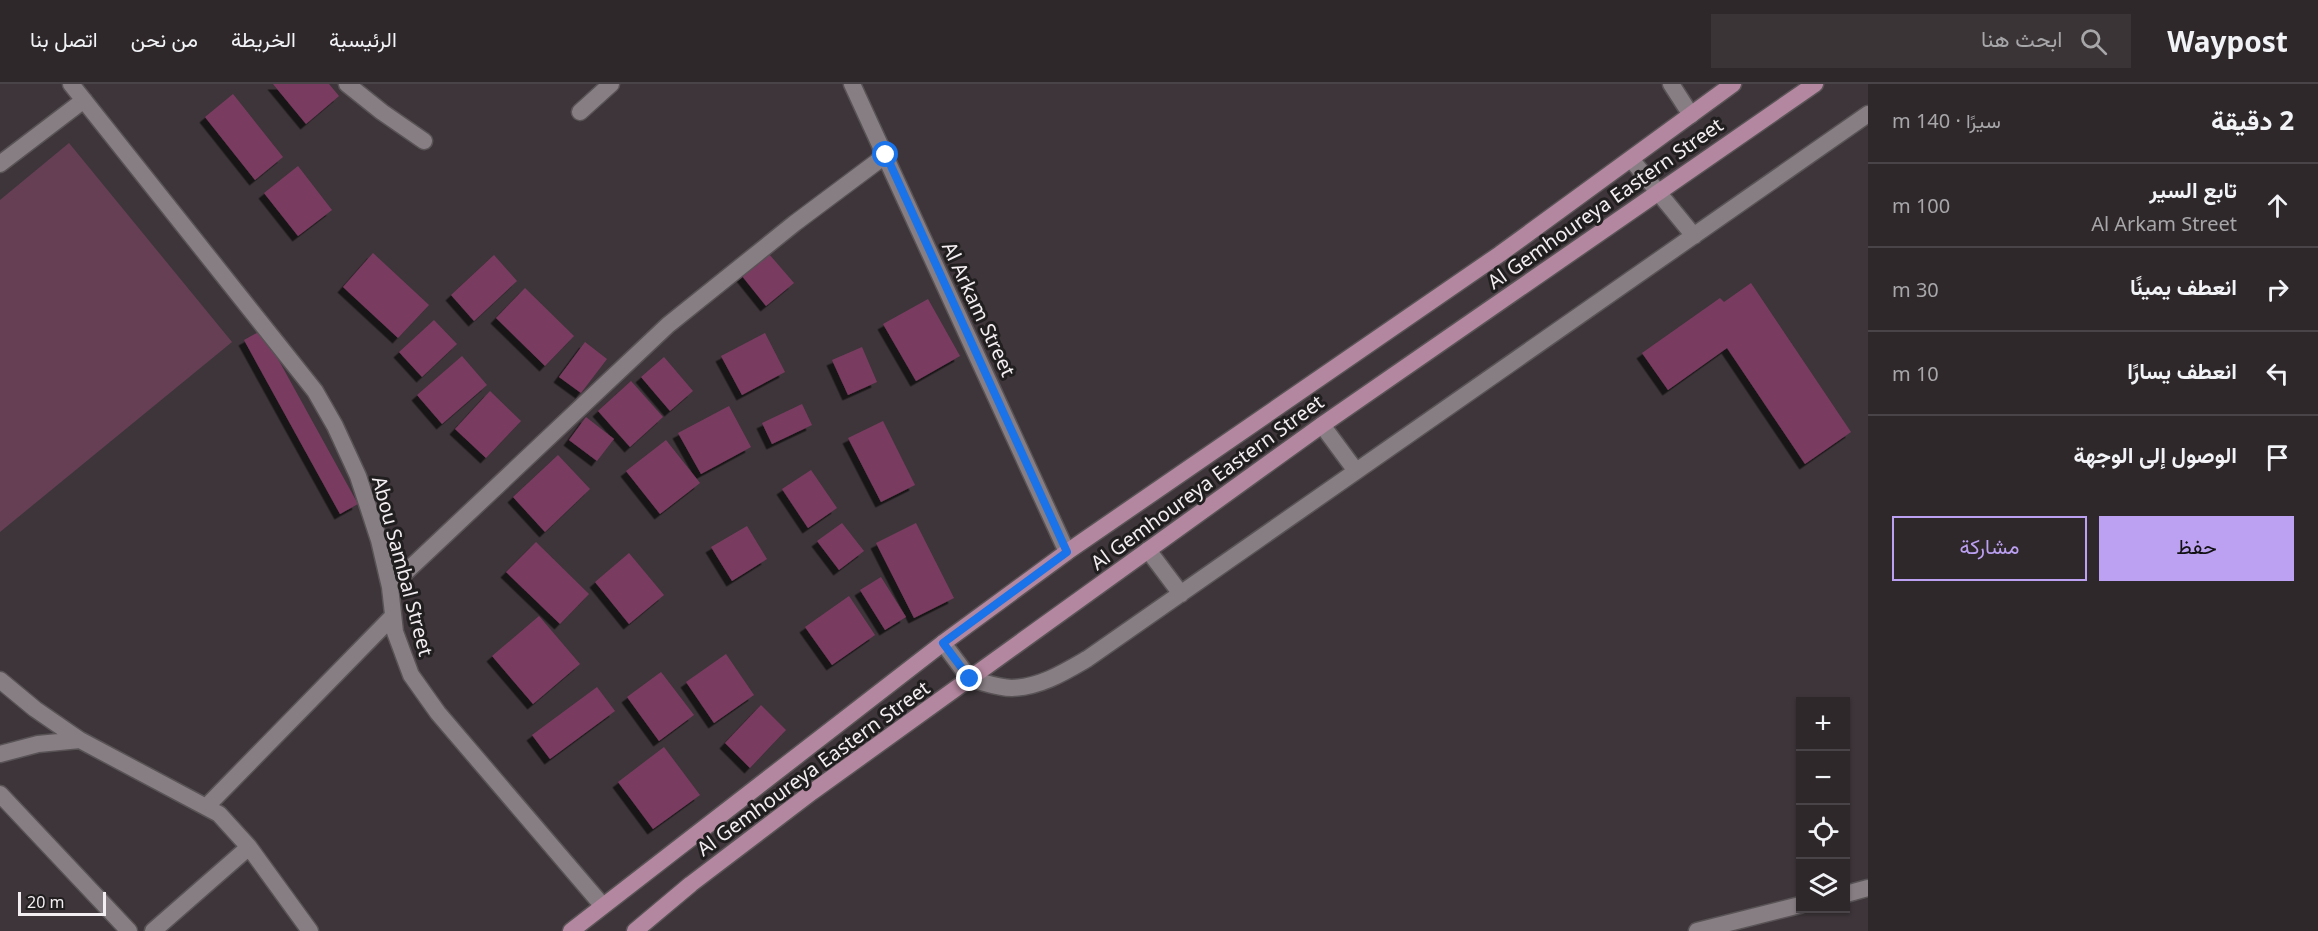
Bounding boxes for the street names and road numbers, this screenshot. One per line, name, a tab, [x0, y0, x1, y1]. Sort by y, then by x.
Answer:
street label: Al Gemhoureya Eastern Street	[1482, 111, 1728, 295]
street label: Al Arkam Street	[936, 237, 1022, 381]
street label: Al Gemhoureya Eastern Street	[1085, 388, 1329, 576]
street label: Abou Sambal Street	[366, 473, 440, 659]
street label: Al Gemhoureya Eastern Street	[691, 674, 935, 862]

